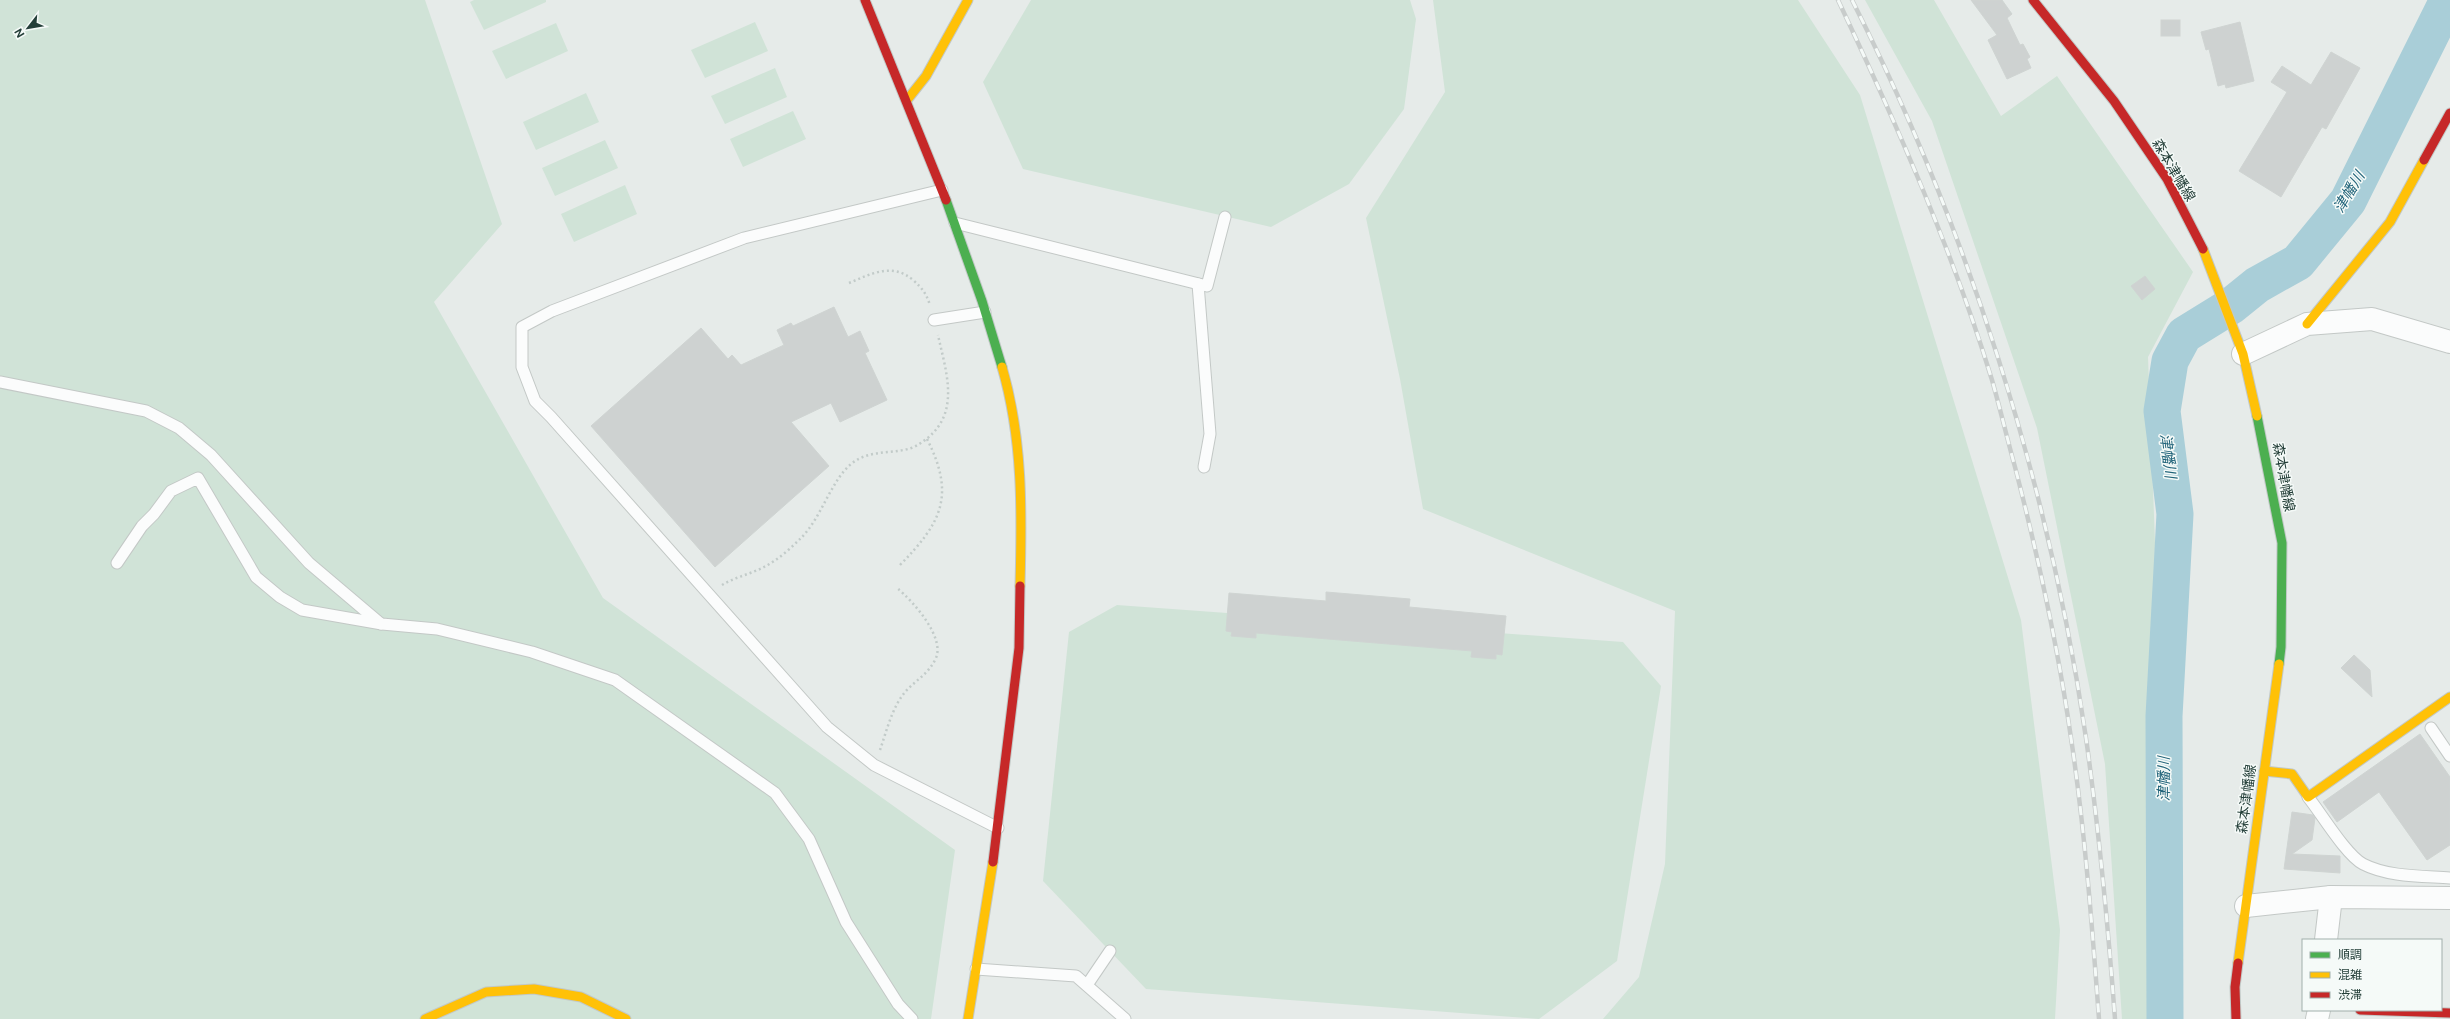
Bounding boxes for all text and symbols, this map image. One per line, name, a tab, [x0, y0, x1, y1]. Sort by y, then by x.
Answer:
north arrow	[8, 8, 48, 48]
text: N	[12, 26, 27, 40]
street label: 森本津幡線	[2149, 136, 2199, 204]
water label: 津幡川	[2330, 166, 2368, 215]
water label: 津幡川	[2157, 433, 2180, 481]
street label: 森本津幡線	[2270, 441, 2298, 513]
water label: 津幡川	[2155, 755, 2172, 802]
street label: 森本津幡線	[2233, 763, 2259, 835]
legend	[2302, 939, 2442, 1011]
text: 順調	[2338, 948, 2362, 962]
text: 混雑	[2338, 968, 2362, 982]
text: 渋滞	[2338, 988, 2362, 1002]

